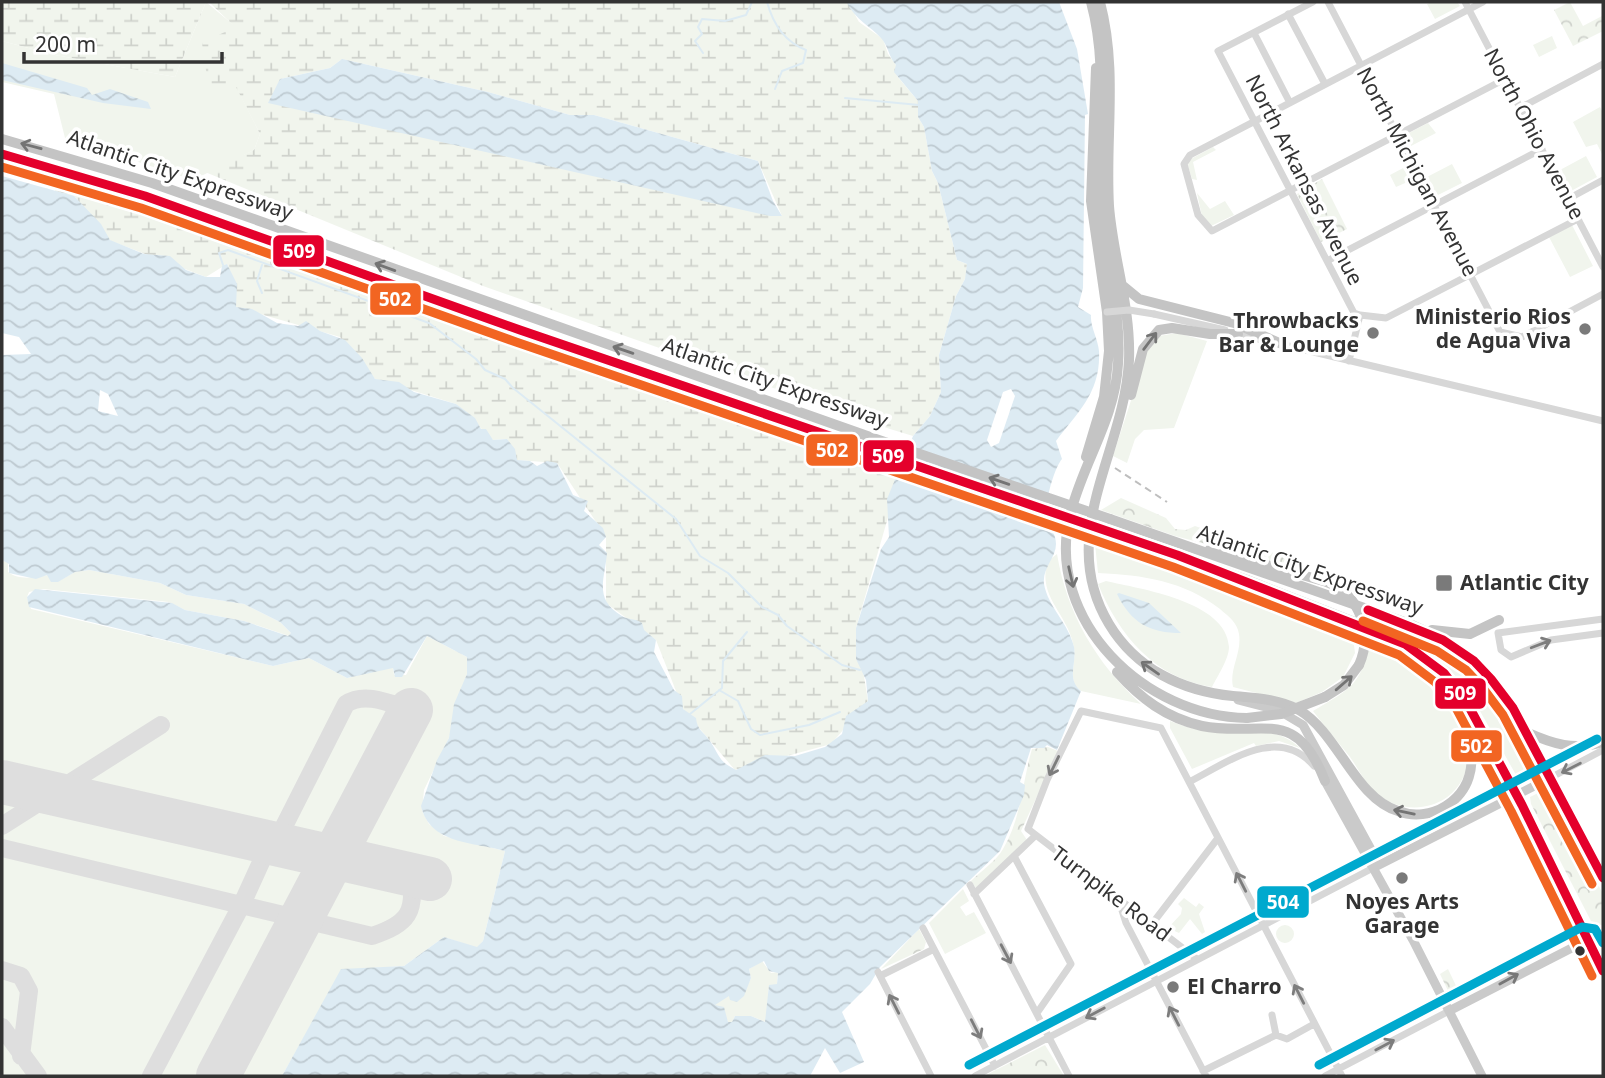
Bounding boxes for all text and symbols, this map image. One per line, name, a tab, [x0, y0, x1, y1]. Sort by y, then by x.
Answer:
scale bar	[24, 21, 222, 65]
text: 200 m	[35, 30, 96, 58]
street label: North Ohio Avenue	[1478, 43, 1592, 224]
street label: North Michigan Avenue	[1351, 62, 1485, 281]
street label: North Arkansas Avenue	[1240, 70, 1370, 289]
street label: Atlantic City Expressway	[64, 122, 297, 226]
one-way arrow	[20, 139, 42, 152]
line badge: 509	[272, 234, 325, 268]
text: 509	[283, 238, 315, 264]
one-way arrow	[375, 259, 397, 272]
line badge: 502	[369, 282, 422, 316]
text: 502	[379, 286, 411, 312]
place label: Ministerio Rios de Agua Viva	[1415, 302, 1571, 354]
place label: Throwbacks Bar & Lounge	[1218, 306, 1359, 358]
marker: Ministerio Rios de Agua Viva	[1577, 321, 1593, 337]
marker: Throwbacks Bar & Lounge	[1365, 325, 1381, 341]
street label: Atlantic City Expressway	[659, 330, 892, 434]
one-way arrow	[1142, 331, 1157, 350]
one-way arrow	[612, 343, 634, 356]
line badge: 502	[805, 433, 859, 467]
text: 502	[816, 437, 848, 463]
line badge: 509	[862, 439, 915, 473]
text: 509	[872, 443, 904, 469]
one-way arrow	[988, 474, 1010, 486]
street label: Atlantic City Expressway	[1194, 517, 1427, 621]
one-way arrow	[1065, 566, 1078, 588]
place label: Atlantic City	[1460, 568, 1589, 596]
marker: Atlantic City	[1434, 573, 1454, 593]
one-way arrow	[1530, 637, 1551, 649]
one-way arrow	[1141, 661, 1160, 675]
one-way arrow	[1335, 675, 1353, 691]
line badge: 509	[1434, 677, 1487, 710]
text: 509	[1444, 680, 1476, 706]
line badge: 502	[1450, 729, 1503, 763]
text: 502	[1460, 733, 1492, 759]
one-way arrow	[1046, 755, 1060, 776]
one-way arrow	[1561, 761, 1582, 775]
one-way arrow	[1394, 804, 1416, 817]
street label: Turnpike Road	[1046, 839, 1177, 947]
marker: Noyes Arts Garage	[1394, 870, 1410, 886]
one-way arrow	[1234, 872, 1248, 892]
line badge: 504	[1256, 885, 1310, 919]
place label: Noyes Arts Garage	[1345, 887, 1459, 939]
text: 504	[1267, 889, 1299, 915]
one-way arrow	[999, 944, 1013, 964]
unlabelled marker	[1573, 944, 1587, 958]
place label: El Charro	[1187, 972, 1282, 1000]
one-way arrow	[1499, 972, 1519, 986]
marker: El Charro	[1165, 979, 1181, 995]
one-way arrow	[1292, 984, 1305, 1005]
one-way arrow	[887, 995, 901, 1015]
one-way arrow	[1167, 1006, 1181, 1026]
one-way arrow	[1086, 1007, 1106, 1021]
one-way arrow	[969, 1018, 983, 1039]
one-way arrow	[1374, 1037, 1395, 1051]

